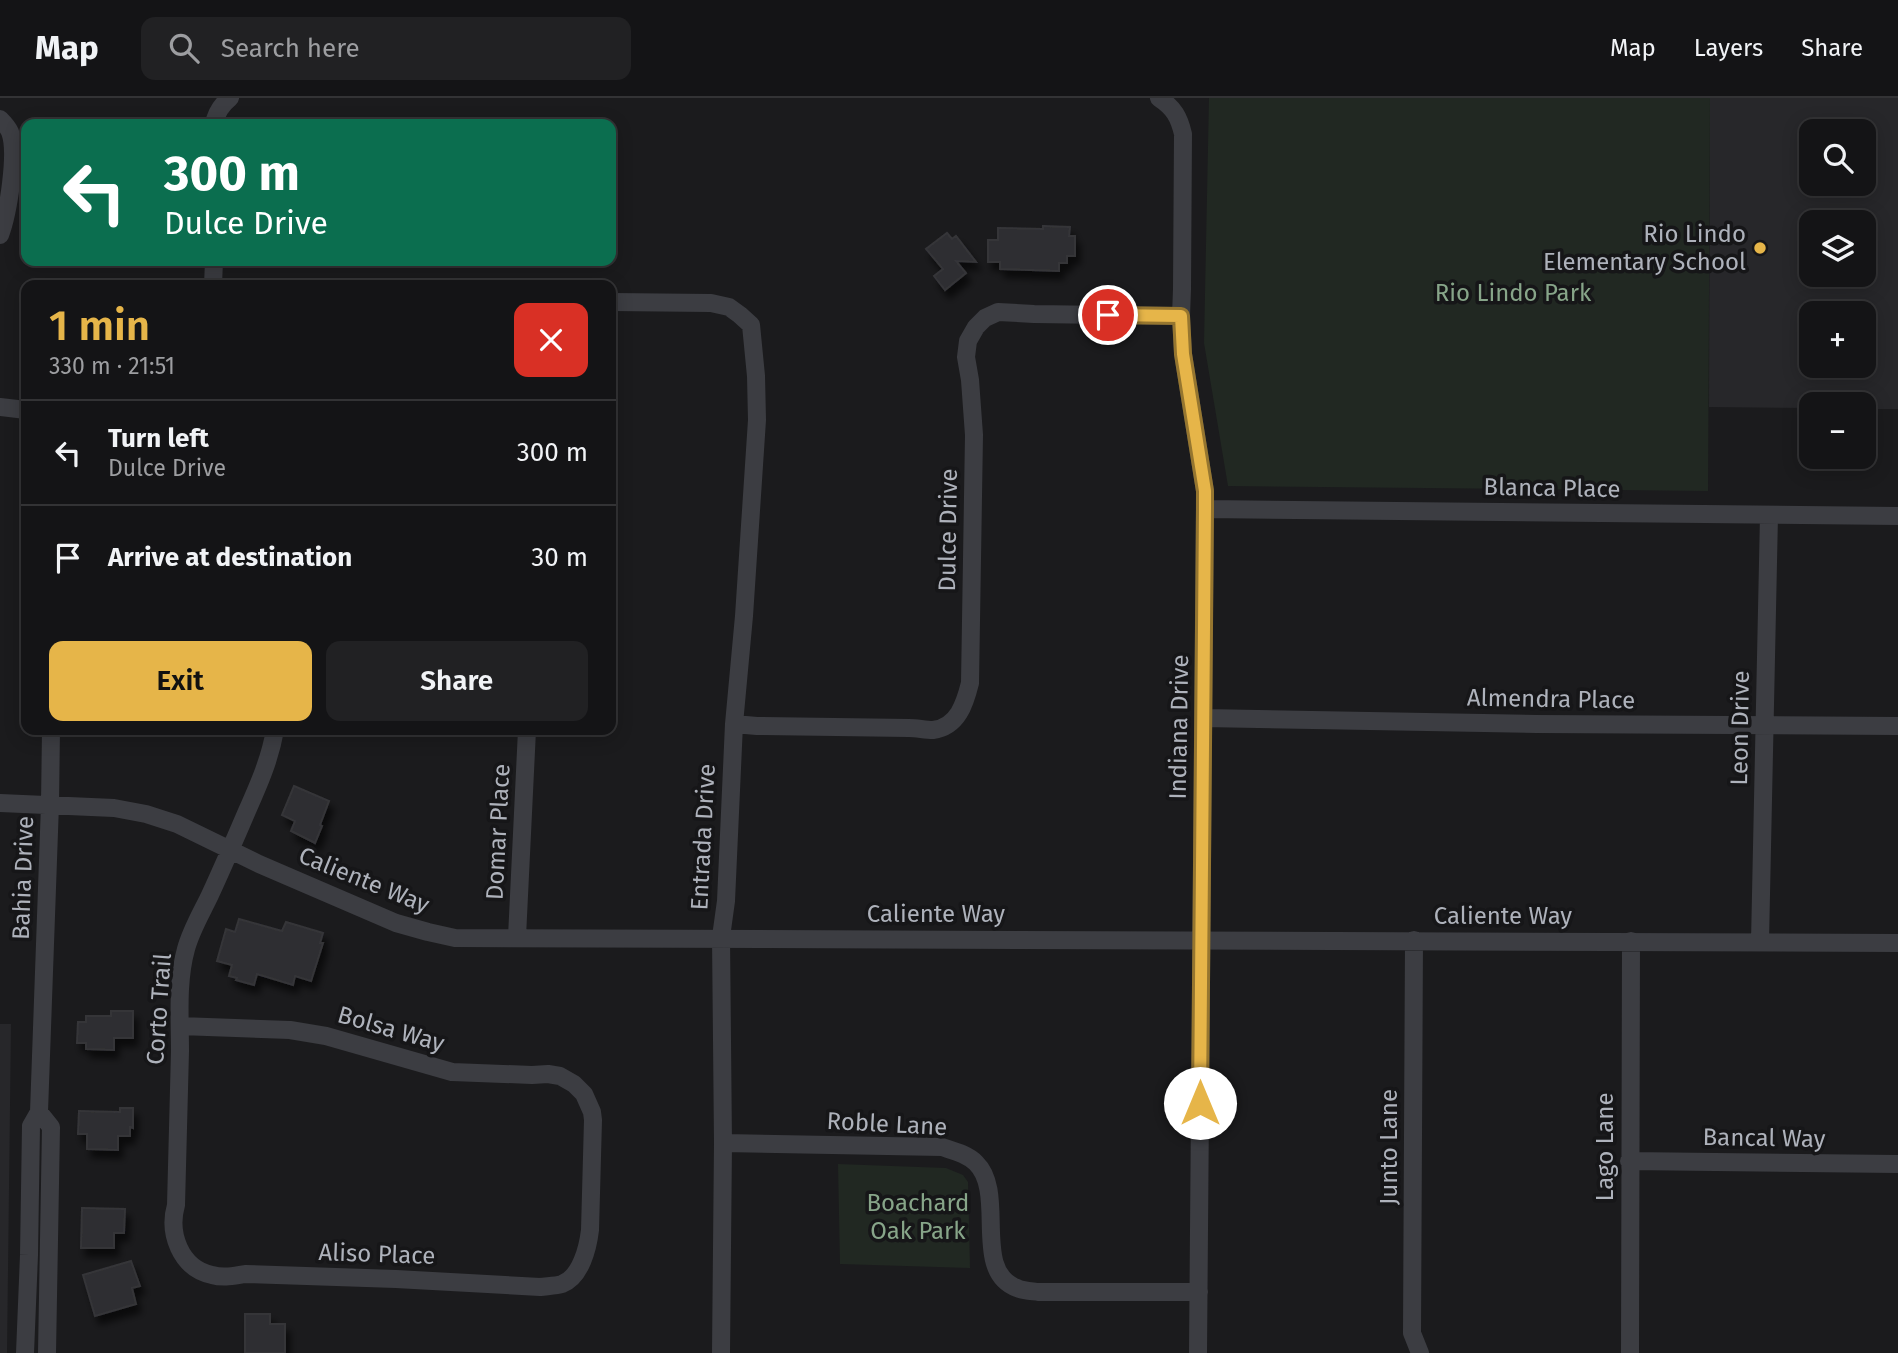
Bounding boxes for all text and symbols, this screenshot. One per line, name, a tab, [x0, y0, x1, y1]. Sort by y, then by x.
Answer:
search box	[141, 17, 631, 80]
text: Map	[35, 28, 99, 68]
icon: search	[165, 29, 203, 67]
text: Search here	[221, 33, 360, 64]
text: Map	[1610, 34, 1656, 62]
text: Layers	[1694, 34, 1763, 62]
text: Share	[1801, 34, 1863, 62]
map controls	[1799, 119, 1876, 469]
button: search	[1799, 119, 1876, 196]
text: 300 m	[164, 144, 300, 203]
icon: left	[49, 147, 140, 238]
text: Dulce Drive	[164, 204, 328, 242]
button: layers	[1799, 210, 1876, 287]
place label: Rio Lindo Elementary School	[1543, 220, 1746, 276]
marker: Rio Lindo Elementary School	[1752, 240, 1768, 256]
park label: Rio Lindo Park	[1435, 279, 1592, 307]
pin	[1078, 285, 1138, 345]
icon: arrive	[1089, 296, 1127, 334]
text: 1 min	[49, 301, 150, 351]
button: +	[1799, 301, 1876, 378]
button: close	[514, 303, 588, 377]
text: 330 m · 21:51	[49, 352, 175, 380]
button: −	[1799, 392, 1876, 469]
text: Turn left	[108, 423, 209, 454]
icon: left	[49, 434, 87, 472]
text: 300 m	[517, 437, 588, 468]
text: Dulce Drive	[108, 454, 226, 482]
street label: Dulce Drive	[933, 468, 963, 592]
street label: Blanca Place	[1483, 473, 1621, 503]
icon: arrive	[49, 539, 87, 577]
text: Arrive at destination	[108, 542, 352, 573]
text: 30 m	[531, 542, 588, 573]
button: Exit	[49, 641, 312, 721]
button: Share	[326, 641, 588, 721]
street label: Indiana Drive	[1164, 654, 1194, 800]
street label: Leon Drive	[1725, 670, 1755, 786]
street label: Almendra Place	[1467, 684, 1635, 714]
street label: Domar Place	[480, 763, 516, 901]
street label: Entrada Drive	[685, 763, 721, 911]
street label: Bahia Drive	[7, 815, 39, 941]
street label: Caliente Way	[295, 841, 434, 919]
street label: Caliente Way	[867, 900, 1005, 928]
street label: Caliente Way	[1434, 902, 1572, 930]
street label: Corto Trail	[141, 952, 177, 1066]
street label: Bolsa Way	[334, 1000, 448, 1058]
position arrow	[1163, 1066, 1237, 1140]
street label: Junto Lane	[1375, 1089, 1403, 1205]
street label: Lago Lane	[1591, 1093, 1619, 1201]
street label: Roble Lane	[826, 1107, 948, 1141]
street label: Bancal Way	[1702, 1123, 1826, 1153]
park label: Boachard Oak Park	[867, 1189, 969, 1245]
street label: Aliso Place	[318, 1238, 436, 1270]

